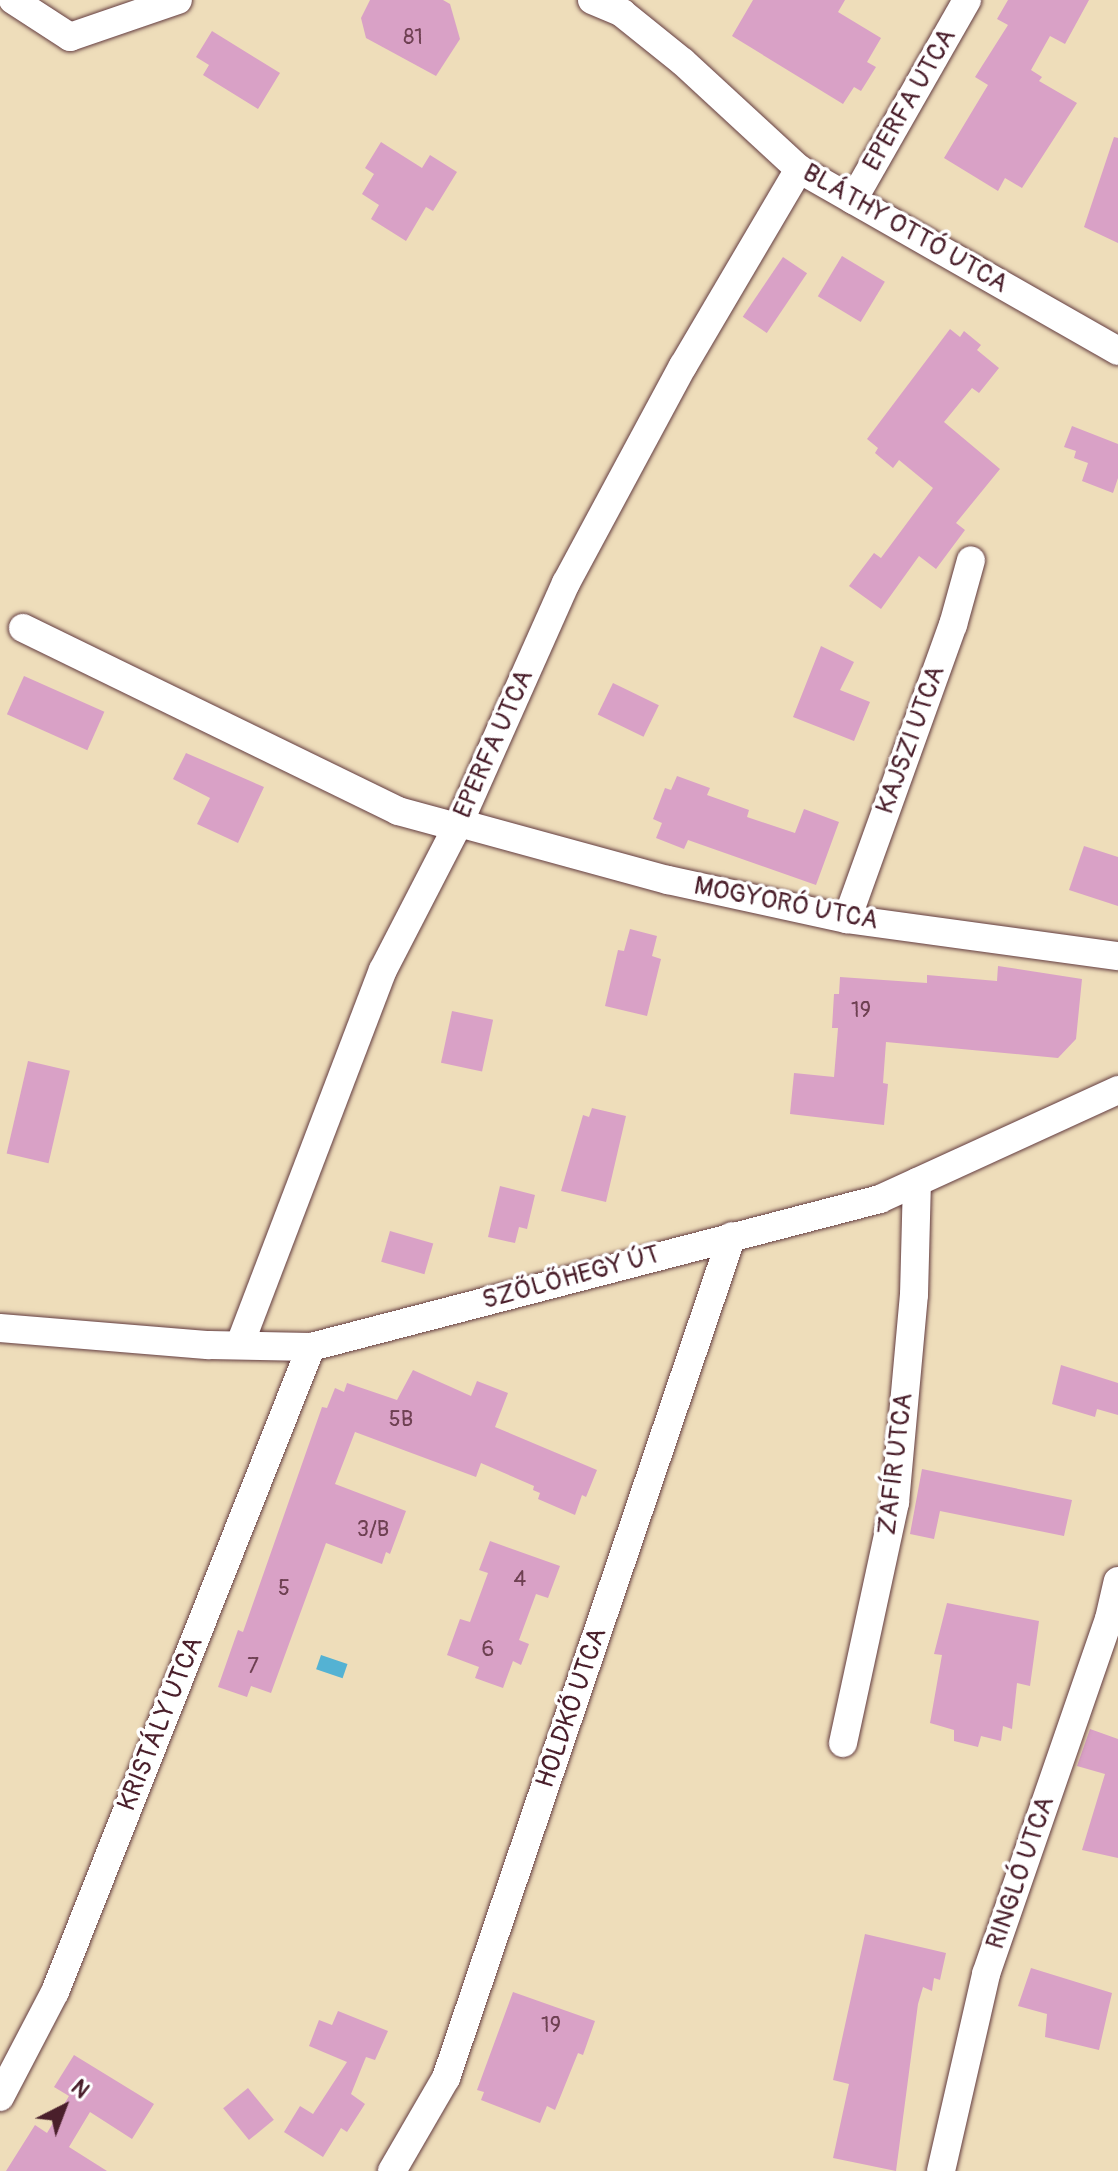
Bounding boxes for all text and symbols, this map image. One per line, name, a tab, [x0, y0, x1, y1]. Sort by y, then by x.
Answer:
street label: EPERFA UTCA	[857, 23, 963, 177]
house number: 81	[403, 25, 423, 51]
street label: BLÁTHY OTTÓ UTCA	[797, 158, 1013, 300]
street label: KAJSZI UTCA	[870, 662, 952, 818]
street label: EPERFA UTCA	[447, 665, 541, 823]
street label: MOGYORÓ UTCA	[691, 871, 881, 937]
house number: 19	[851, 998, 871, 1024]
street label: SZŐLŐHEGY ÚT	[479, 1239, 663, 1317]
street label: ZAFÍR UTCA	[872, 1391, 920, 1537]
house number: 5B	[389, 1407, 413, 1433]
house number: 3/B	[357, 1517, 389, 1543]
house number: 4	[514, 1567, 526, 1593]
house number: 5	[278, 1576, 290, 1602]
street label: HOLDKŐ UTCA	[530, 1624, 614, 1792]
street label: KRISTÁLY UTCA	[112, 1632, 210, 1816]
house number: 6	[482, 1637, 494, 1663]
house number: 7	[247, 1654, 259, 1680]
street label: RINGLÓ UTCA	[980, 1792, 1062, 1954]
house number: 19	[541, 2013, 561, 2039]
north arrow	[24, 2067, 104, 2147]
text: N	[65, 2074, 95, 2105]

